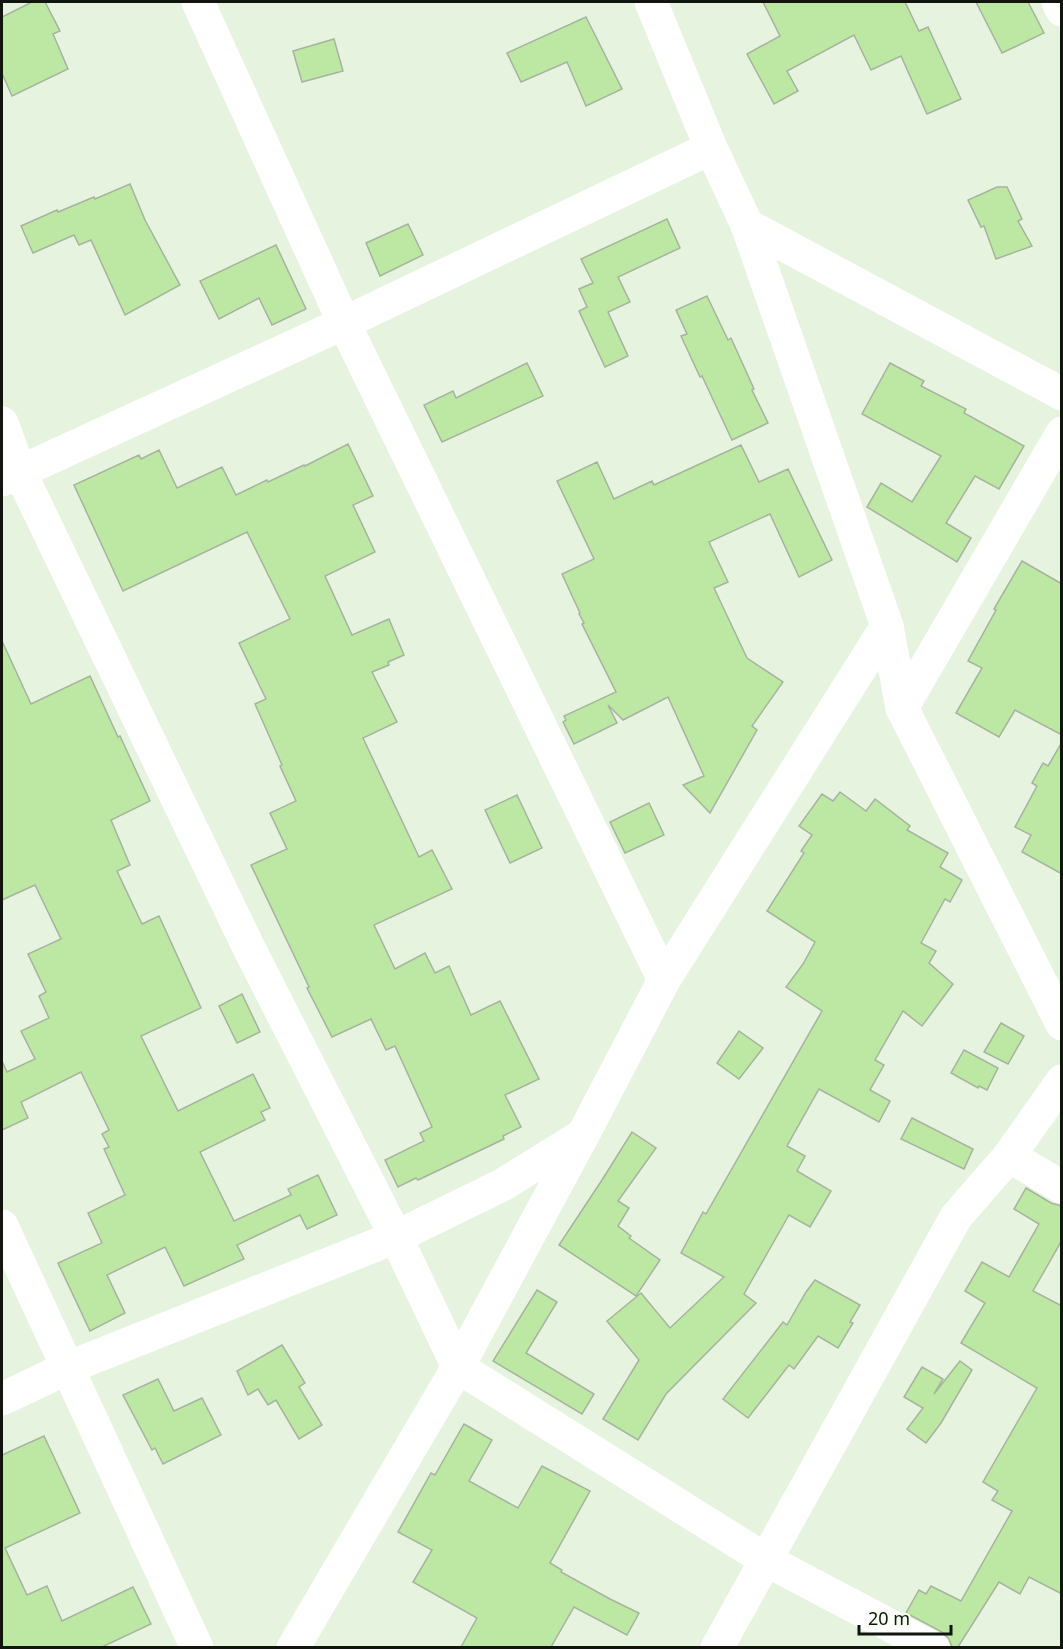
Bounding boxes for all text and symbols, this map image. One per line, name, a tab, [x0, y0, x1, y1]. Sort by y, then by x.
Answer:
scale bar	[859, 1598, 950, 1636]
text: 20 m	[868, 1606, 910, 1630]

